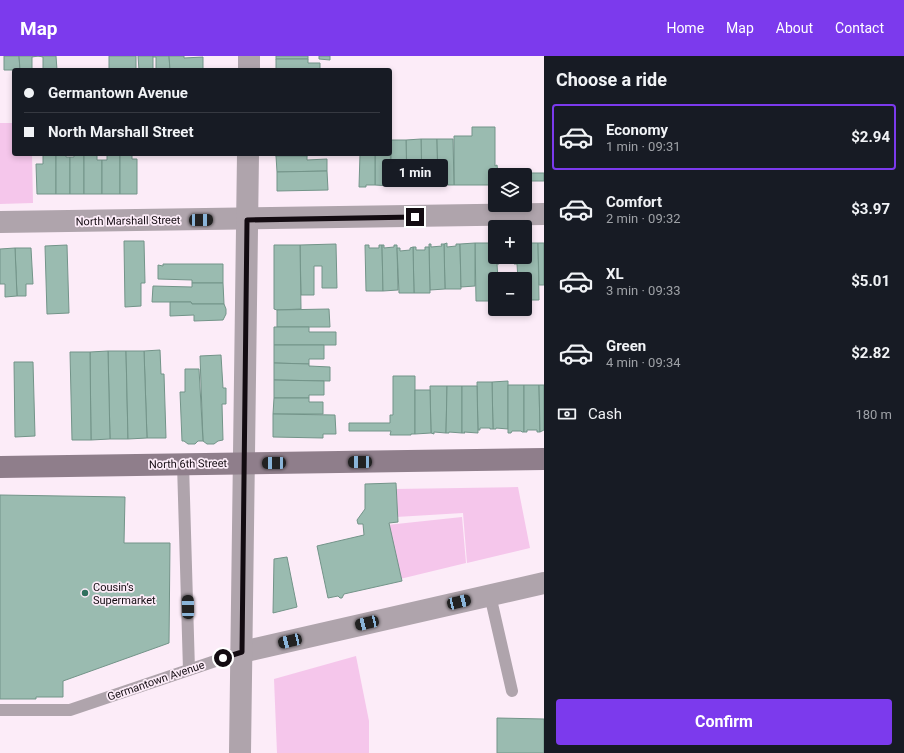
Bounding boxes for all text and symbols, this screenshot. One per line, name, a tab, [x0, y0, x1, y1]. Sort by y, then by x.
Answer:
text: Map	[20, 17, 58, 40]
text: Home	[666, 20, 704, 36]
text: Map	[726, 20, 754, 36]
text: About	[776, 20, 813, 36]
text: Contact	[835, 20, 884, 36]
text: Choose a ride	[556, 69, 667, 90]
text: Germantown Avenue	[48, 84, 188, 102]
icon: car	[558, 119, 594, 155]
text: Economy	[606, 121, 668, 139]
text: North Marshall Street	[48, 123, 194, 141]
text: $2.94	[851, 128, 890, 146]
text: 1 min · 09:31	[606, 139, 681, 154]
callout: 1 min	[382, 159, 448, 187]
text: 1 min	[399, 165, 431, 180]
map controls	[488, 168, 532, 316]
button: layers	[488, 168, 532, 212]
icon: car	[558, 191, 594, 227]
text: Comfort	[606, 193, 662, 211]
text: $3.97	[851, 200, 890, 218]
route end	[406, 208, 424, 226]
text: 2 min · 09:32	[606, 211, 681, 226]
street label: North Marshall Street	[76, 214, 181, 228]
car	[189, 214, 213, 226]
button: +	[488, 220, 532, 264]
icon: car	[558, 263, 594, 299]
text: XL	[606, 265, 624, 283]
button: −	[488, 272, 532, 316]
text: $5.01	[851, 272, 890, 290]
text: 3 min · 09:33	[606, 283, 681, 298]
icon: car	[558, 335, 594, 371]
text: Green	[606, 337, 646, 355]
text: $2.82	[851, 344, 890, 362]
text: 4 min · 09:34	[606, 355, 681, 370]
icon: cash	[556, 403, 578, 425]
text: Cash	[588, 405, 622, 423]
text: 180 m	[855, 407, 892, 422]
car	[348, 456, 372, 468]
street label: North 6th Street	[149, 457, 228, 471]
car	[262, 457, 286, 469]
place label: Cousin’s Supermarket	[93, 581, 156, 607]
marker: Cousin’s Supermarket	[80, 588, 90, 598]
car	[446, 593, 472, 611]
car	[182, 595, 194, 619]
car	[354, 614, 380, 632]
car	[277, 632, 303, 650]
route start	[214, 649, 232, 667]
street label: Germantown Avenue	[106, 658, 206, 704]
button: Confirm	[556, 699, 892, 745]

